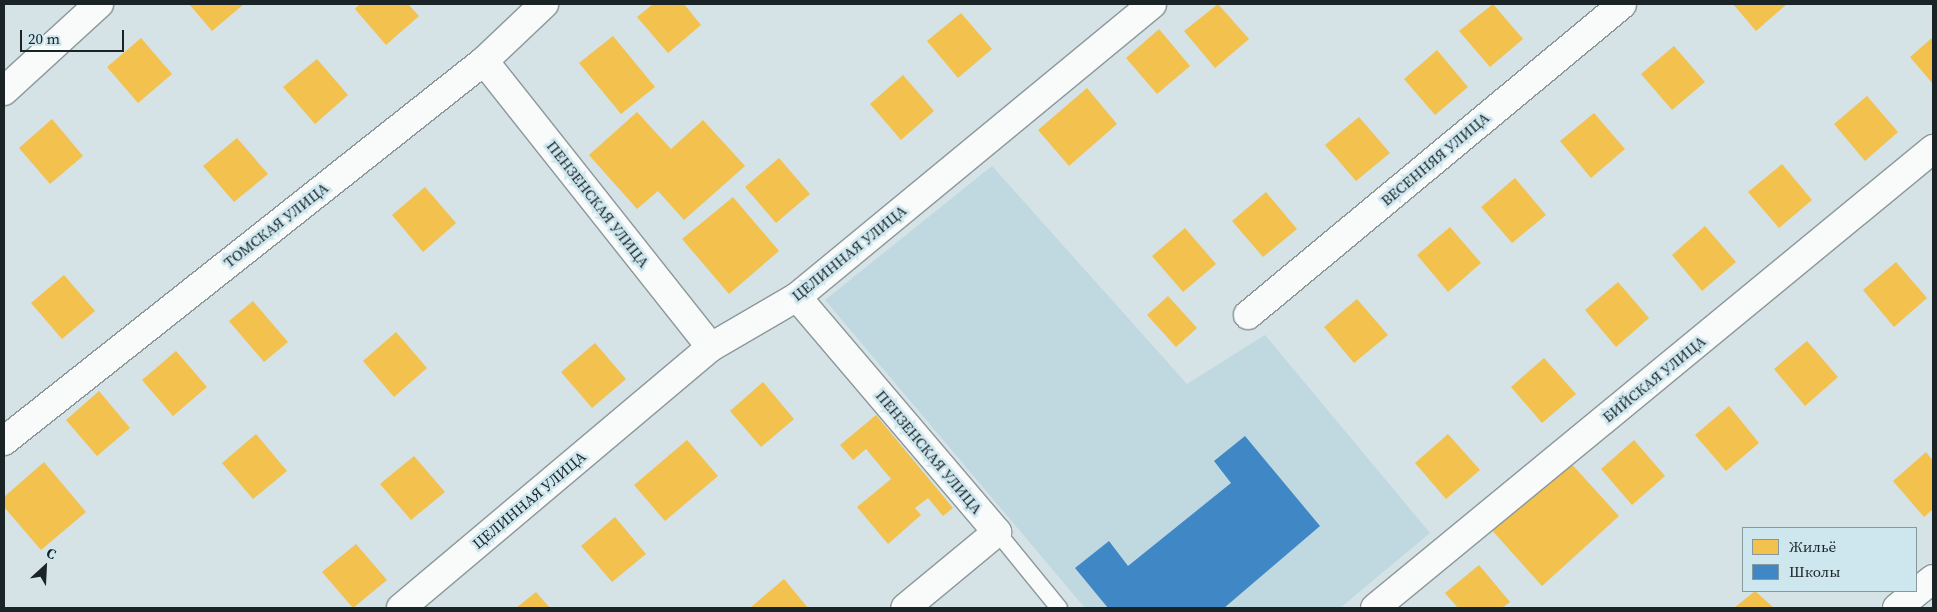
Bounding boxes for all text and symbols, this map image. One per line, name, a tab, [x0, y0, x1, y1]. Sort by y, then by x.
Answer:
scale bar	[22, 20, 126, 52]
text: 20 m	[28, 28, 60, 49]
street label: ВЕСЕННЯЯ УЛИЦА	[1377, 108, 1493, 210]
street label: ПЕНЗЕНСКАЯ УЛИЦА	[543, 137, 653, 271]
street label: ТОМСКАЯ УЛИЦА	[220, 179, 332, 271]
street label: ЦЕЛИННАЯ УЛИЦА	[788, 201, 910, 305]
street label: БИЙСКАЯ УЛИЦА	[1599, 332, 1709, 426]
street label: ПЕНЗЕНСКАЯ УЛИЦА	[872, 387, 986, 517]
street label: ЦЕЛИННАЯ УЛИЦА	[469, 447, 589, 553]
legend	[1742, 527, 1917, 592]
text: Жильё	[1789, 536, 1836, 557]
north arrow	[20, 542, 70, 592]
text: С	[43, 542, 60, 564]
text: Школы	[1789, 561, 1840, 582]

